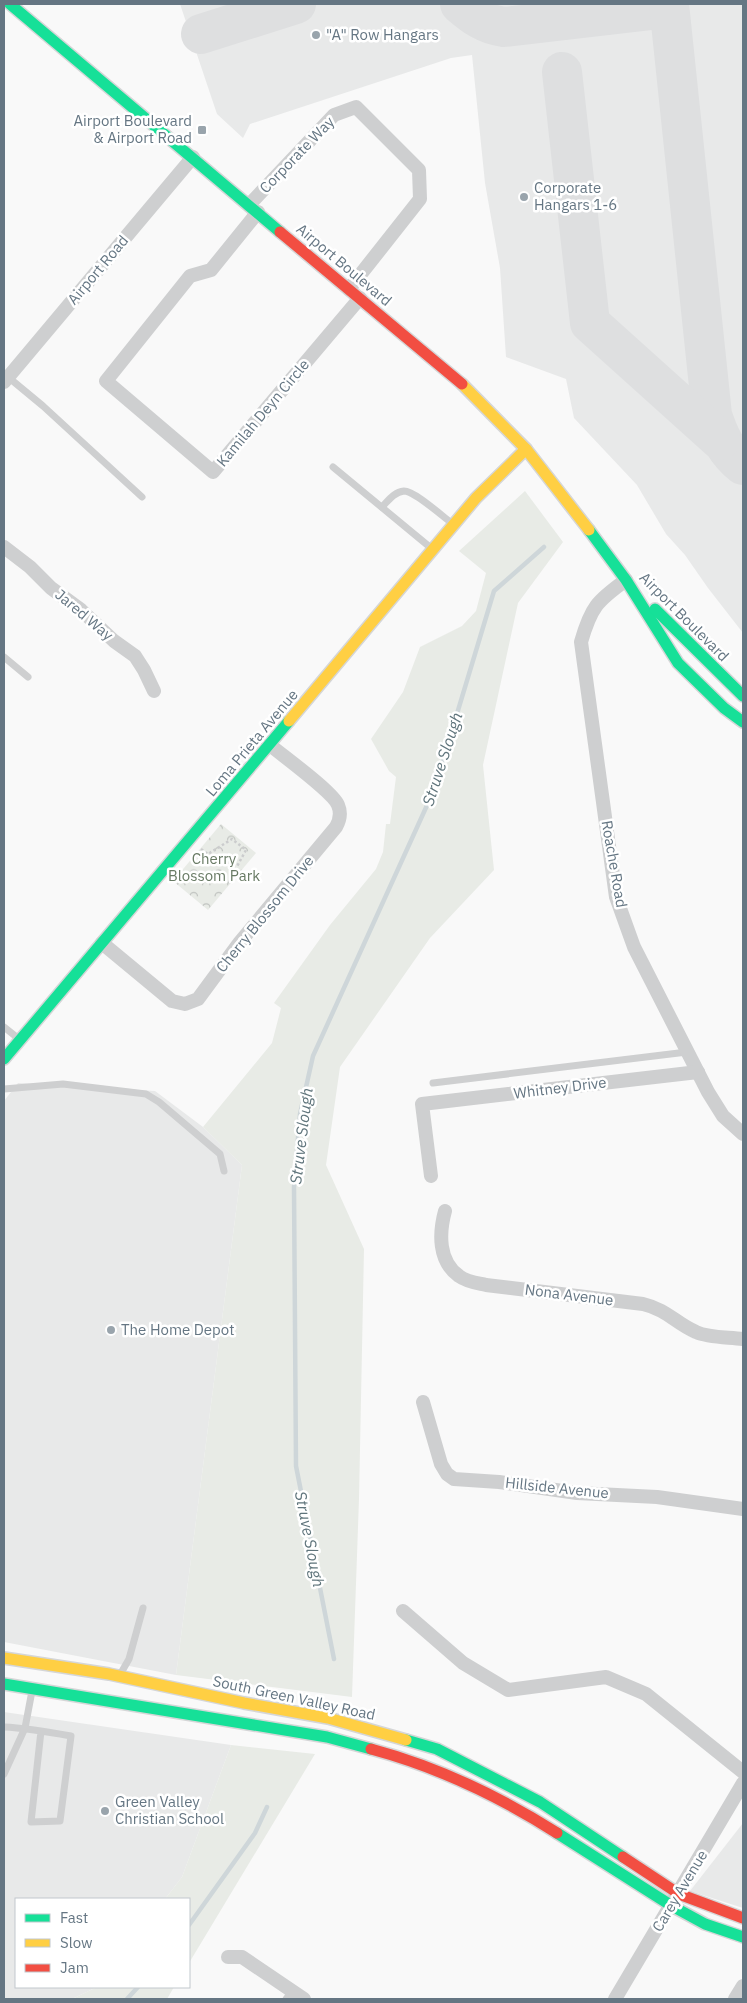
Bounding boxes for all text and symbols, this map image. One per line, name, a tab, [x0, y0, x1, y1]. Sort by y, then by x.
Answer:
place label: "A" Row Hangars	[326, 25, 439, 44]
marker: "A" Row Hangars	[310, 29, 322, 41]
place label: Airport Boulevard & Airport Road	[73, 111, 192, 147]
street label: Corporate Way	[255, 112, 338, 197]
marker: Airport Boulevard & Airport Road	[196, 124, 208, 136]
place label: Corporate Hangars 1-6	[534, 178, 617, 214]
marker: Corporate Hangars 1-6	[518, 191, 530, 203]
street label: Airport Boulevard	[293, 219, 396, 310]
street label: Airport Road	[63, 231, 132, 308]
street label: Kamilah Deyn Circle	[212, 355, 313, 470]
street label: Airport Boulevard	[636, 568, 733, 665]
street label: Jared Way	[51, 585, 118, 645]
street label: Loma Prieta Avenue	[201, 685, 302, 800]
water label: Struve Slough	[417, 710, 467, 808]
street label: Roache Road	[597, 819, 631, 909]
park label: Cherry Blossom Park	[168, 849, 260, 885]
street label: Cherry Blossom Drive	[212, 851, 318, 976]
street label: Whitney Drive	[512, 1072, 607, 1103]
water label: Struve Slough	[285, 1087, 317, 1185]
street label: Nona Avenue	[524, 1280, 614, 1309]
place label: The Home Depot	[121, 1320, 234, 1339]
marker: The Home Depot	[105, 1324, 117, 1336]
street label: Hillside Avenue	[504, 1473, 610, 1502]
water label: Struve Slough	[291, 1489, 329, 1589]
street label: South Green Valley Road	[211, 1671, 377, 1724]
place label: Green Valley Christian School	[115, 1792, 224, 1828]
marker: Green Valley Christian School	[99, 1805, 111, 1817]
street label: Carey Avenue	[648, 1846, 711, 1935]
legend	[15, 1898, 190, 1988]
text: Fast	[60, 1908, 88, 1927]
text: Slow	[60, 1933, 93, 1952]
text: Jam	[60, 1958, 89, 1977]

